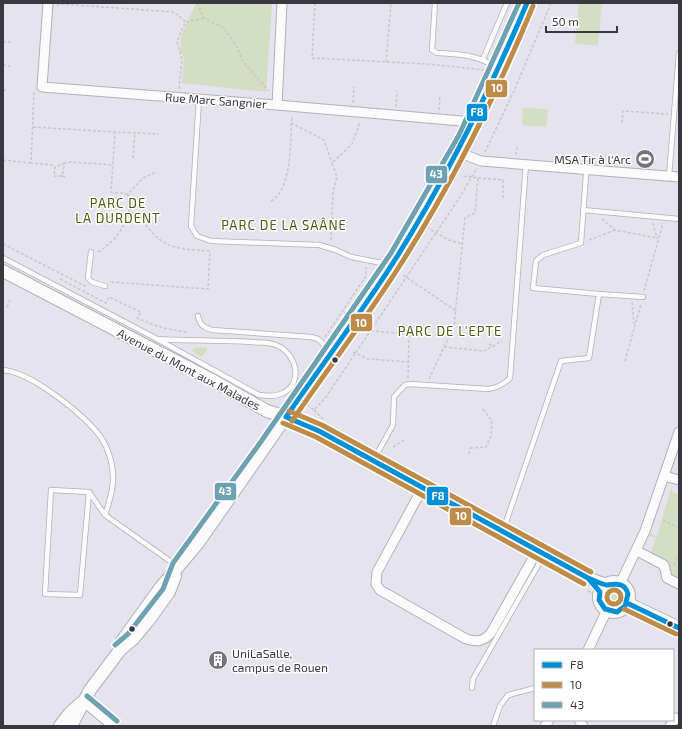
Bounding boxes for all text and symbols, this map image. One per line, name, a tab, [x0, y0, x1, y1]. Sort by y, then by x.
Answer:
scale bar	[546, 8, 617, 34]
text: 50 m	[552, 14, 579, 28]
line badge: 10	[485, 79, 508, 98]
text: 10	[491, 81, 503, 94]
street label: Rue Marc Sangnier	[165, 89, 267, 111]
line badge: F8	[466, 103, 488, 122]
text: F8	[471, 105, 484, 118]
sports icon: MSA Tir à l'Arc	[634, 148, 656, 170]
place label: MSA Tir à l'Arc	[554, 152, 631, 166]
line badge: 43	[425, 165, 448, 184]
text: 43	[429, 167, 443, 180]
district label: PARC DE LA DURDENT	[75, 195, 161, 226]
district label: PARC DE LA SAÂNE	[221, 217, 347, 233]
line badge: 10	[350, 313, 373, 332]
text: 10	[355, 316, 367, 329]
district label: PARC DE L'EPTE	[398, 323, 502, 339]
street label: Avenue du Mont aux Malades	[115, 325, 263, 413]
unlabelled marker	[330, 355, 340, 365]
line badge: 43	[214, 482, 237, 501]
text: 43	[218, 484, 232, 497]
line badge: F8	[426, 486, 449, 506]
text: F8	[432, 489, 445, 502]
line badge: 10	[449, 507, 472, 526]
text: 10	[455, 509, 467, 522]
unlabelled marker	[665, 619, 675, 629]
unlabelled marker	[127, 624, 137, 634]
place label: UniLaSalle, campus de Rouen	[232, 646, 328, 674]
building icon: UniLaSalle, campus de Rouen	[207, 649, 229, 671]
legend	[534, 649, 674, 721]
text: F8	[570, 657, 584, 671]
text: 10	[570, 677, 582, 691]
text: 43	[570, 697, 584, 711]

